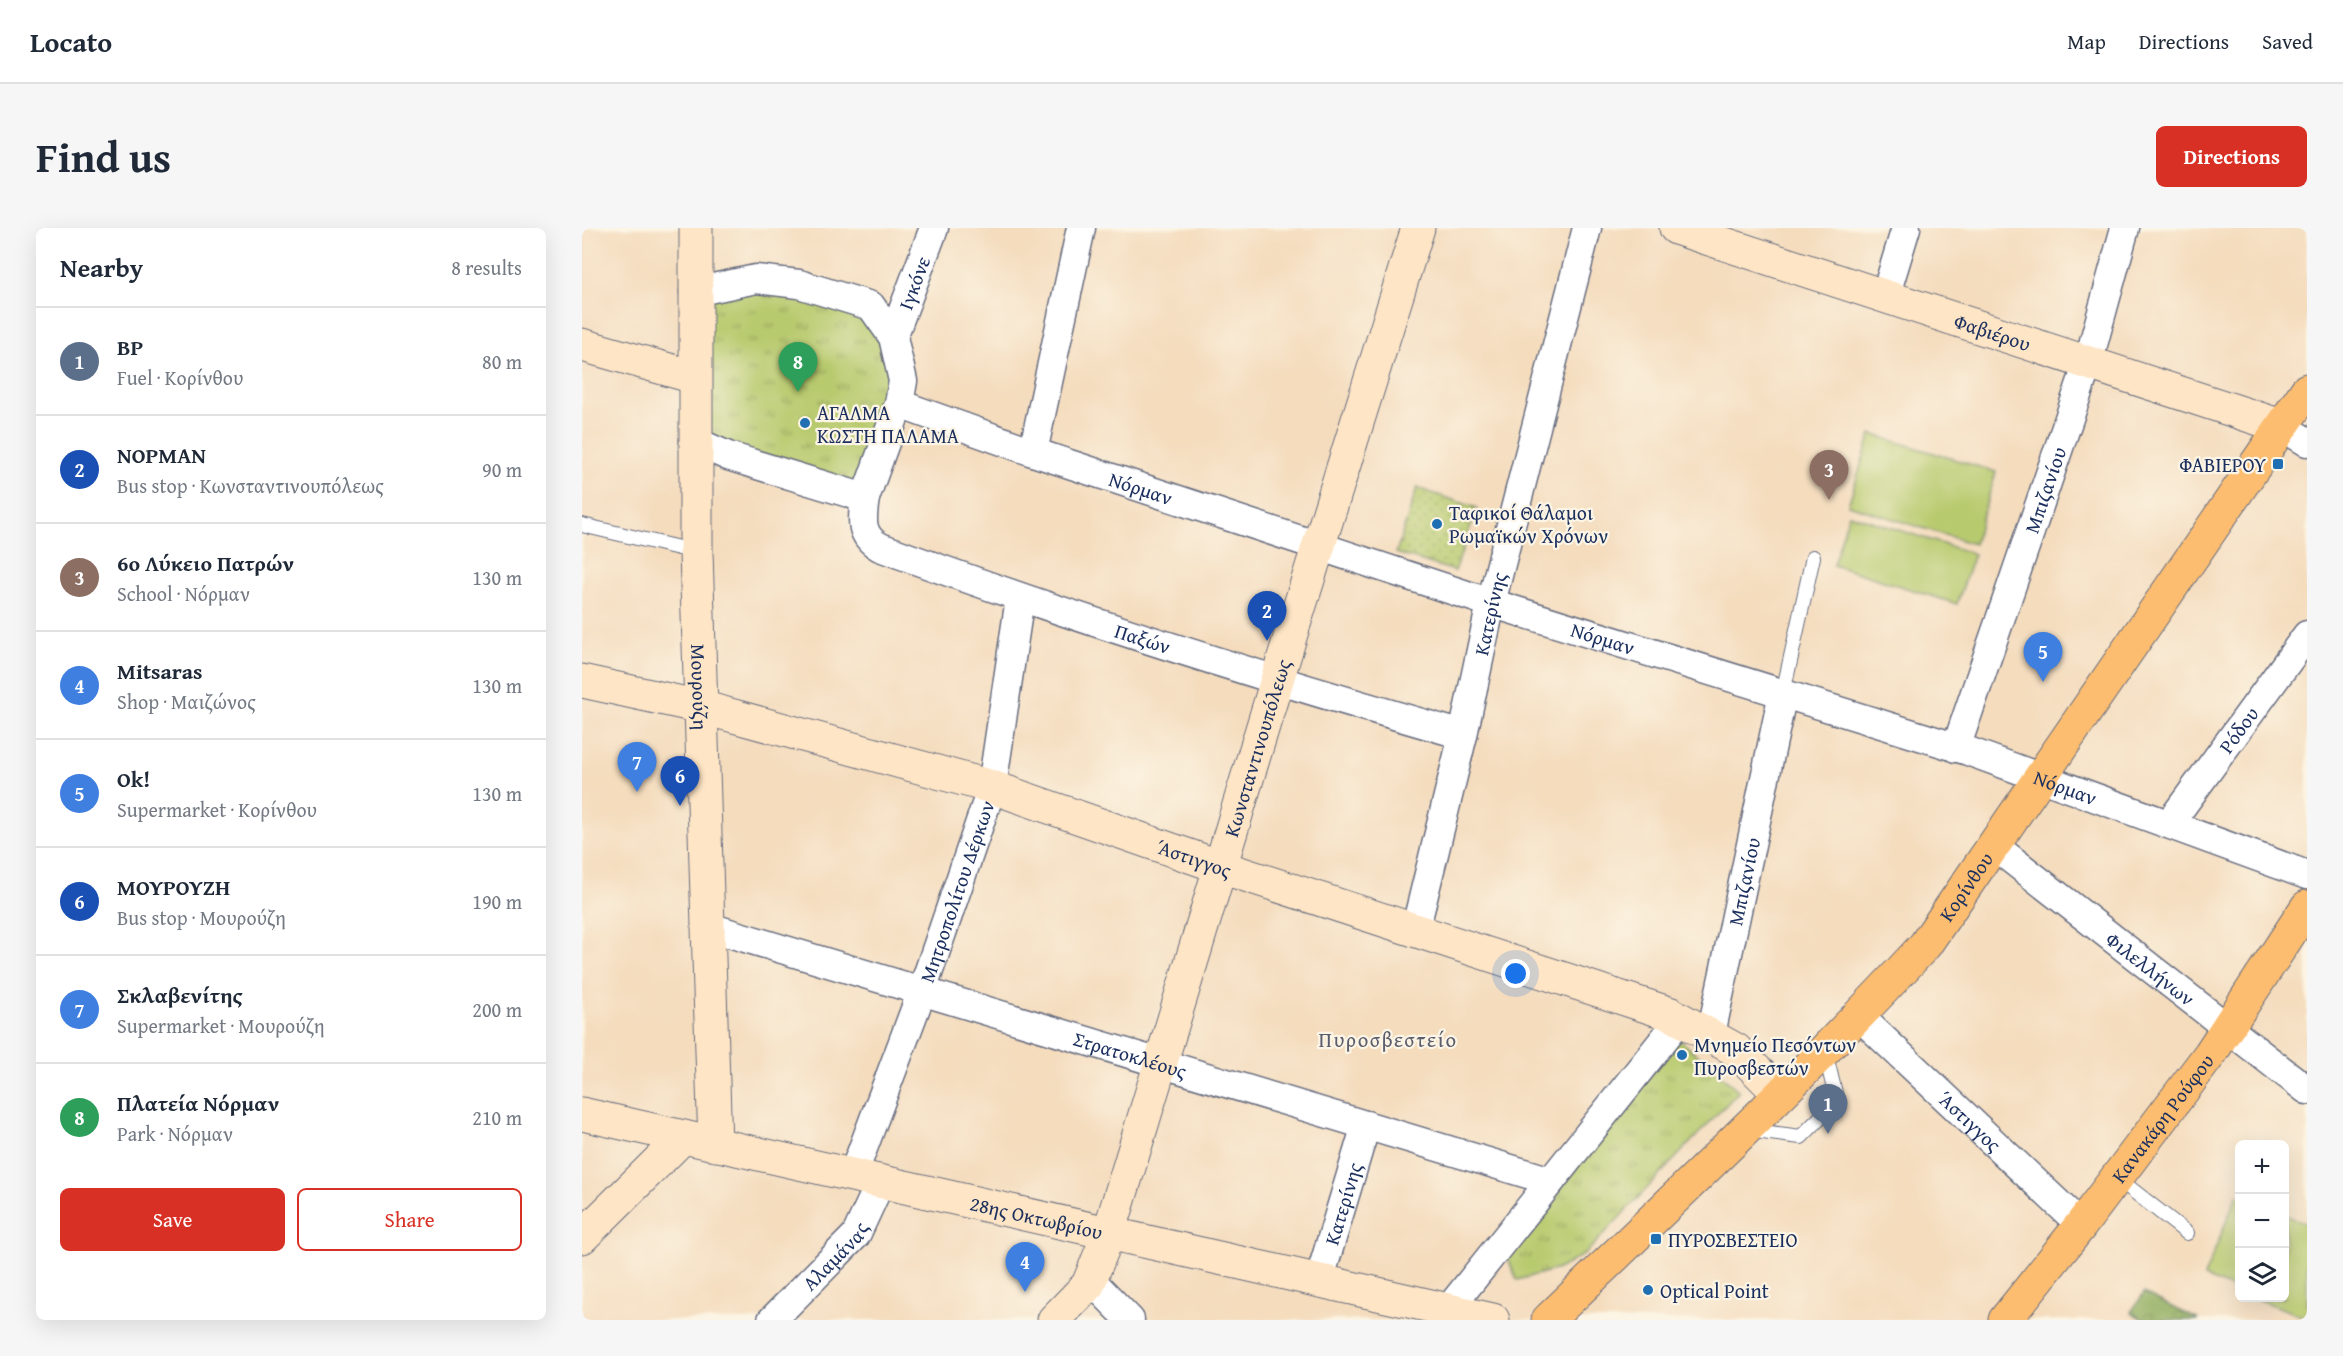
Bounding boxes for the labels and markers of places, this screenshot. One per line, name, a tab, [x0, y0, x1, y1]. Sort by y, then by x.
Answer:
pin: 8	[778, 342, 818, 392]
place label: ΑΓΑΛΜΑ ΚΩΣΤΗ ΠΑΛΑΜΑ	[817, 398, 959, 450]
marker: ΑΓΑΛΜΑ ΚΩΣΤΗ ΠΑΛΑΜΑ	[798, 416, 812, 430]
pin: 3	[1810, 450, 1848, 500]
place label: ΦΑΒΙΕΡΟΥ	[2179, 450, 2266, 479]
marker: ΦΑΒΙΕΡΟΥ	[2271, 457, 2285, 471]
place label: Ταφικοί Θάλαμοι Ρωμαϊκών Χρόνων	[1449, 498, 1608, 550]
marker: Ταφικοί Θάλαμοι Ρωμαϊκών Χρόνων	[1430, 517, 1444, 531]
pin: 2	[1248, 592, 1286, 641]
pin: 5	[2024, 632, 2062, 682]
pin: 7	[618, 742, 656, 792]
pin: 6	[660, 756, 700, 806]
place label: Μνημείο Πεσόντων Πυροσβεστών	[1694, 1030, 1856, 1082]
marker: Μνημείο Πεσόντων Πυροσβεστών	[1675, 1048, 1689, 1062]
pin: 1	[1808, 1084, 1848, 1134]
place label: ΠΥΡΟΣΒΕΣΤΕΙΟ	[1668, 1225, 1798, 1254]
marker: ΠΥΡΟΣΒΕΣΤΕΙΟ	[1649, 1232, 1663, 1246]
pin: 4	[1006, 1242, 1044, 1292]
place label: Optical Point	[1660, 1276, 1769, 1305]
marker: Optical Point	[1641, 1283, 1655, 1297]

